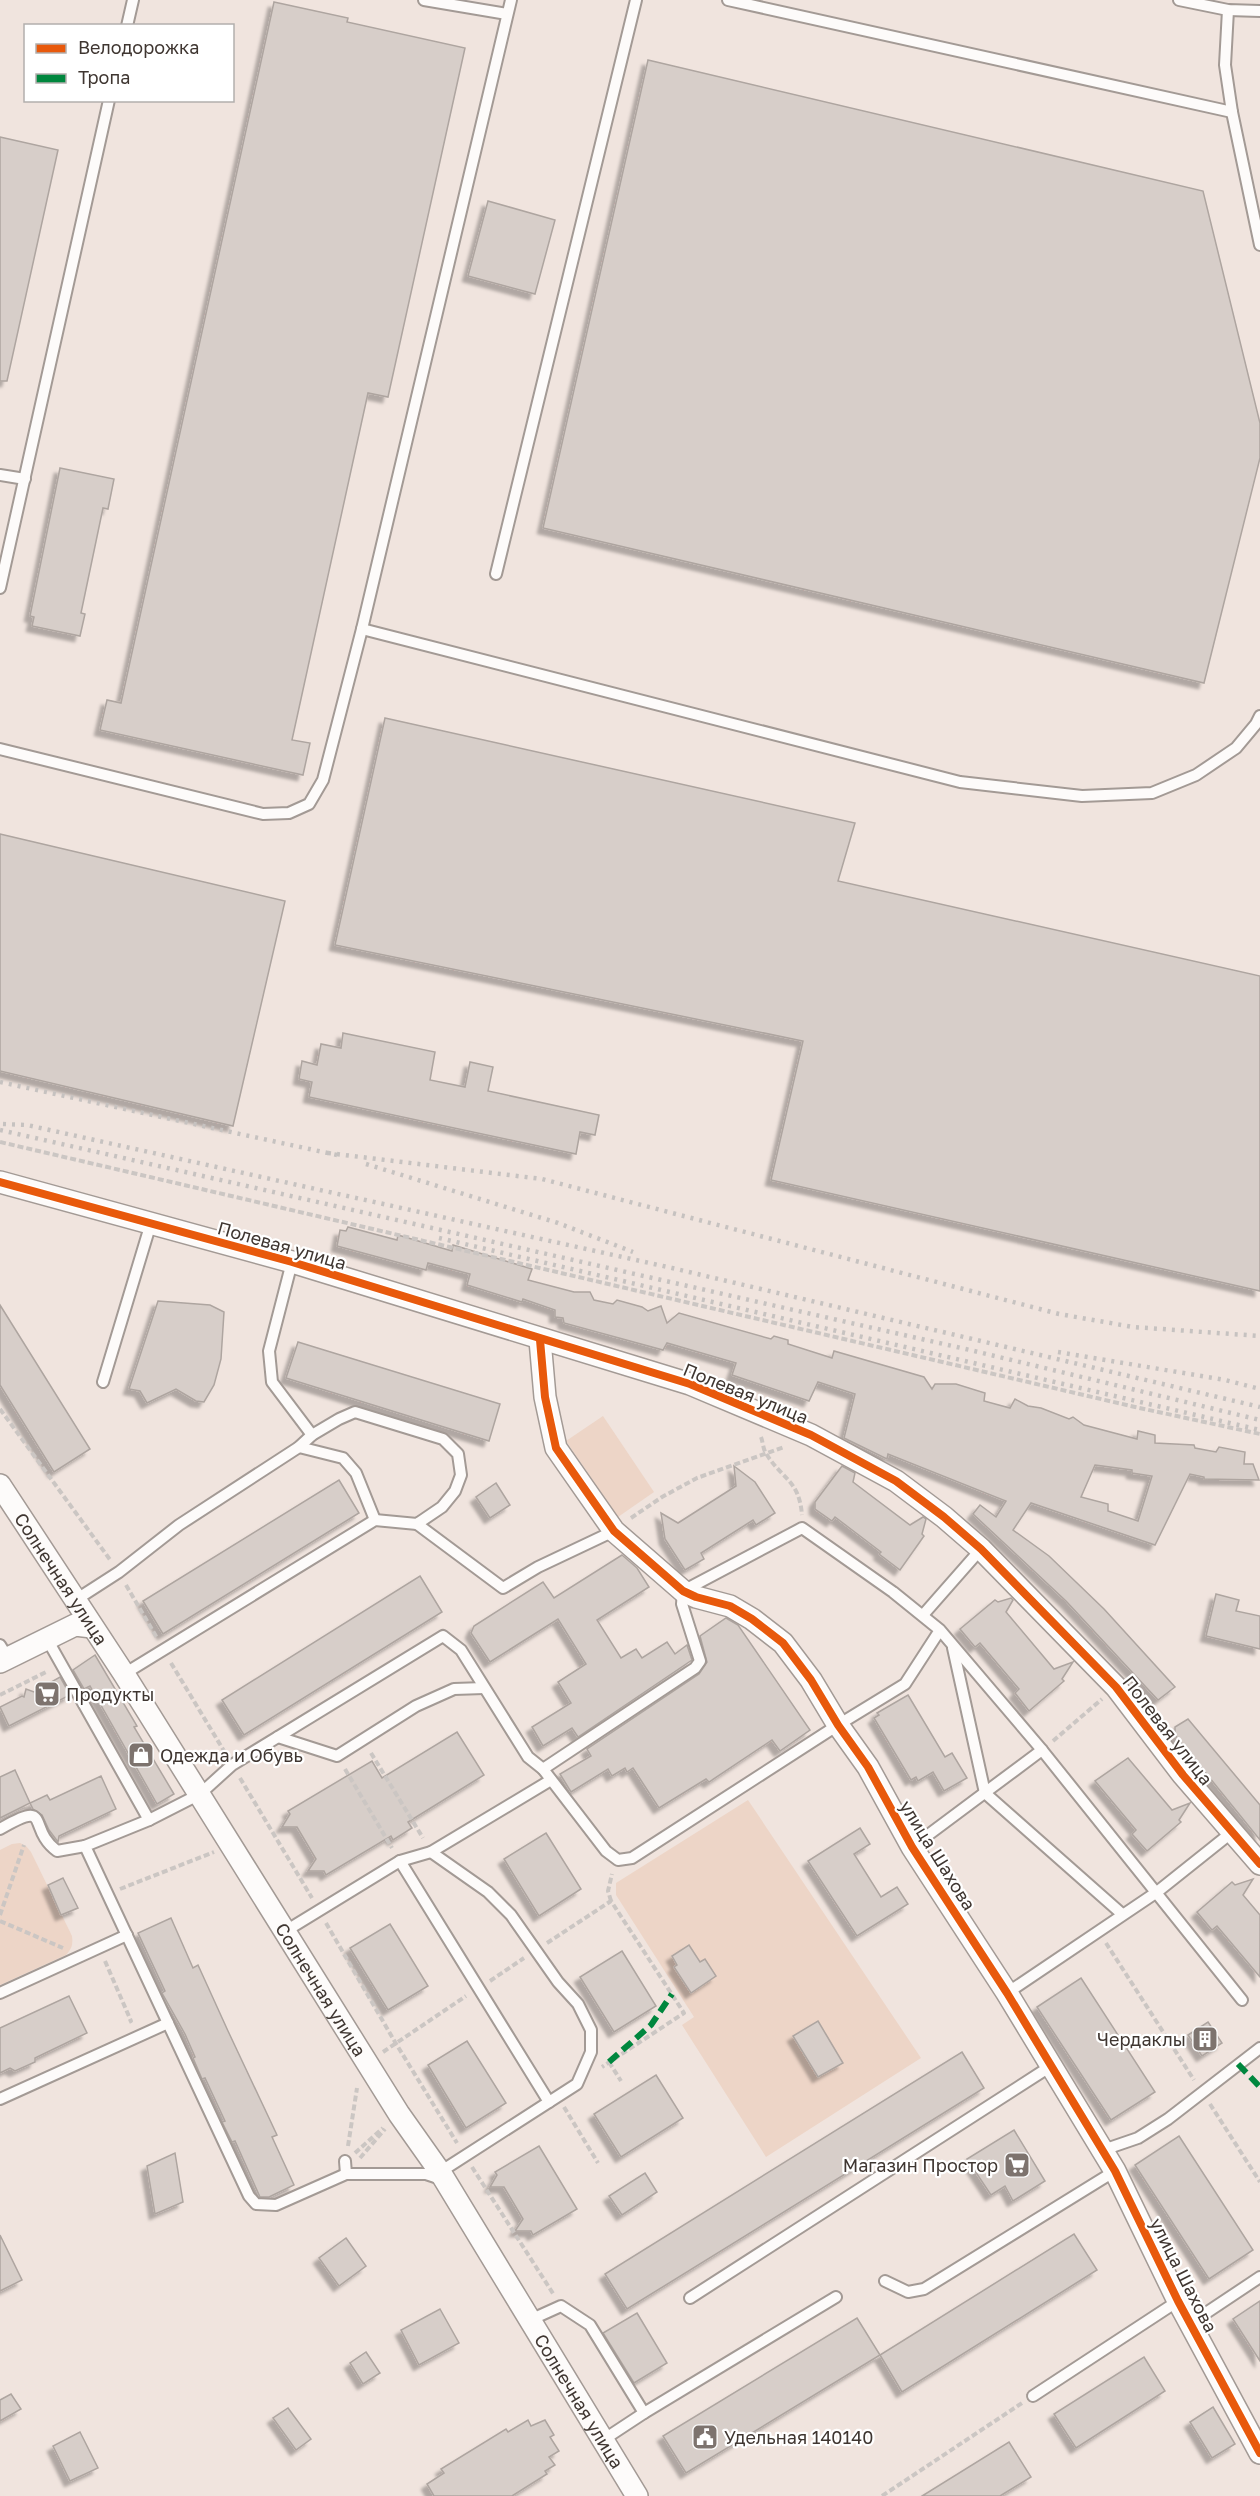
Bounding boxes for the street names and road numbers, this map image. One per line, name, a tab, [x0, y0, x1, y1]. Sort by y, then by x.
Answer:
street label: Полевая улица	[215, 1216, 349, 1274]
street label: Полевая улица	[680, 1358, 812, 1428]
street label: Солнечная улица	[10, 1508, 113, 1649]
street label: Полевая улица	[1118, 1671, 1218, 1789]
street label: улица Шахова	[895, 1796, 981, 1914]
street label: Солнечная улица	[271, 1918, 371, 2060]
street label: улица Шахова	[1146, 2214, 1222, 2336]
street label: Солнечная улица	[530, 2330, 629, 2472]

